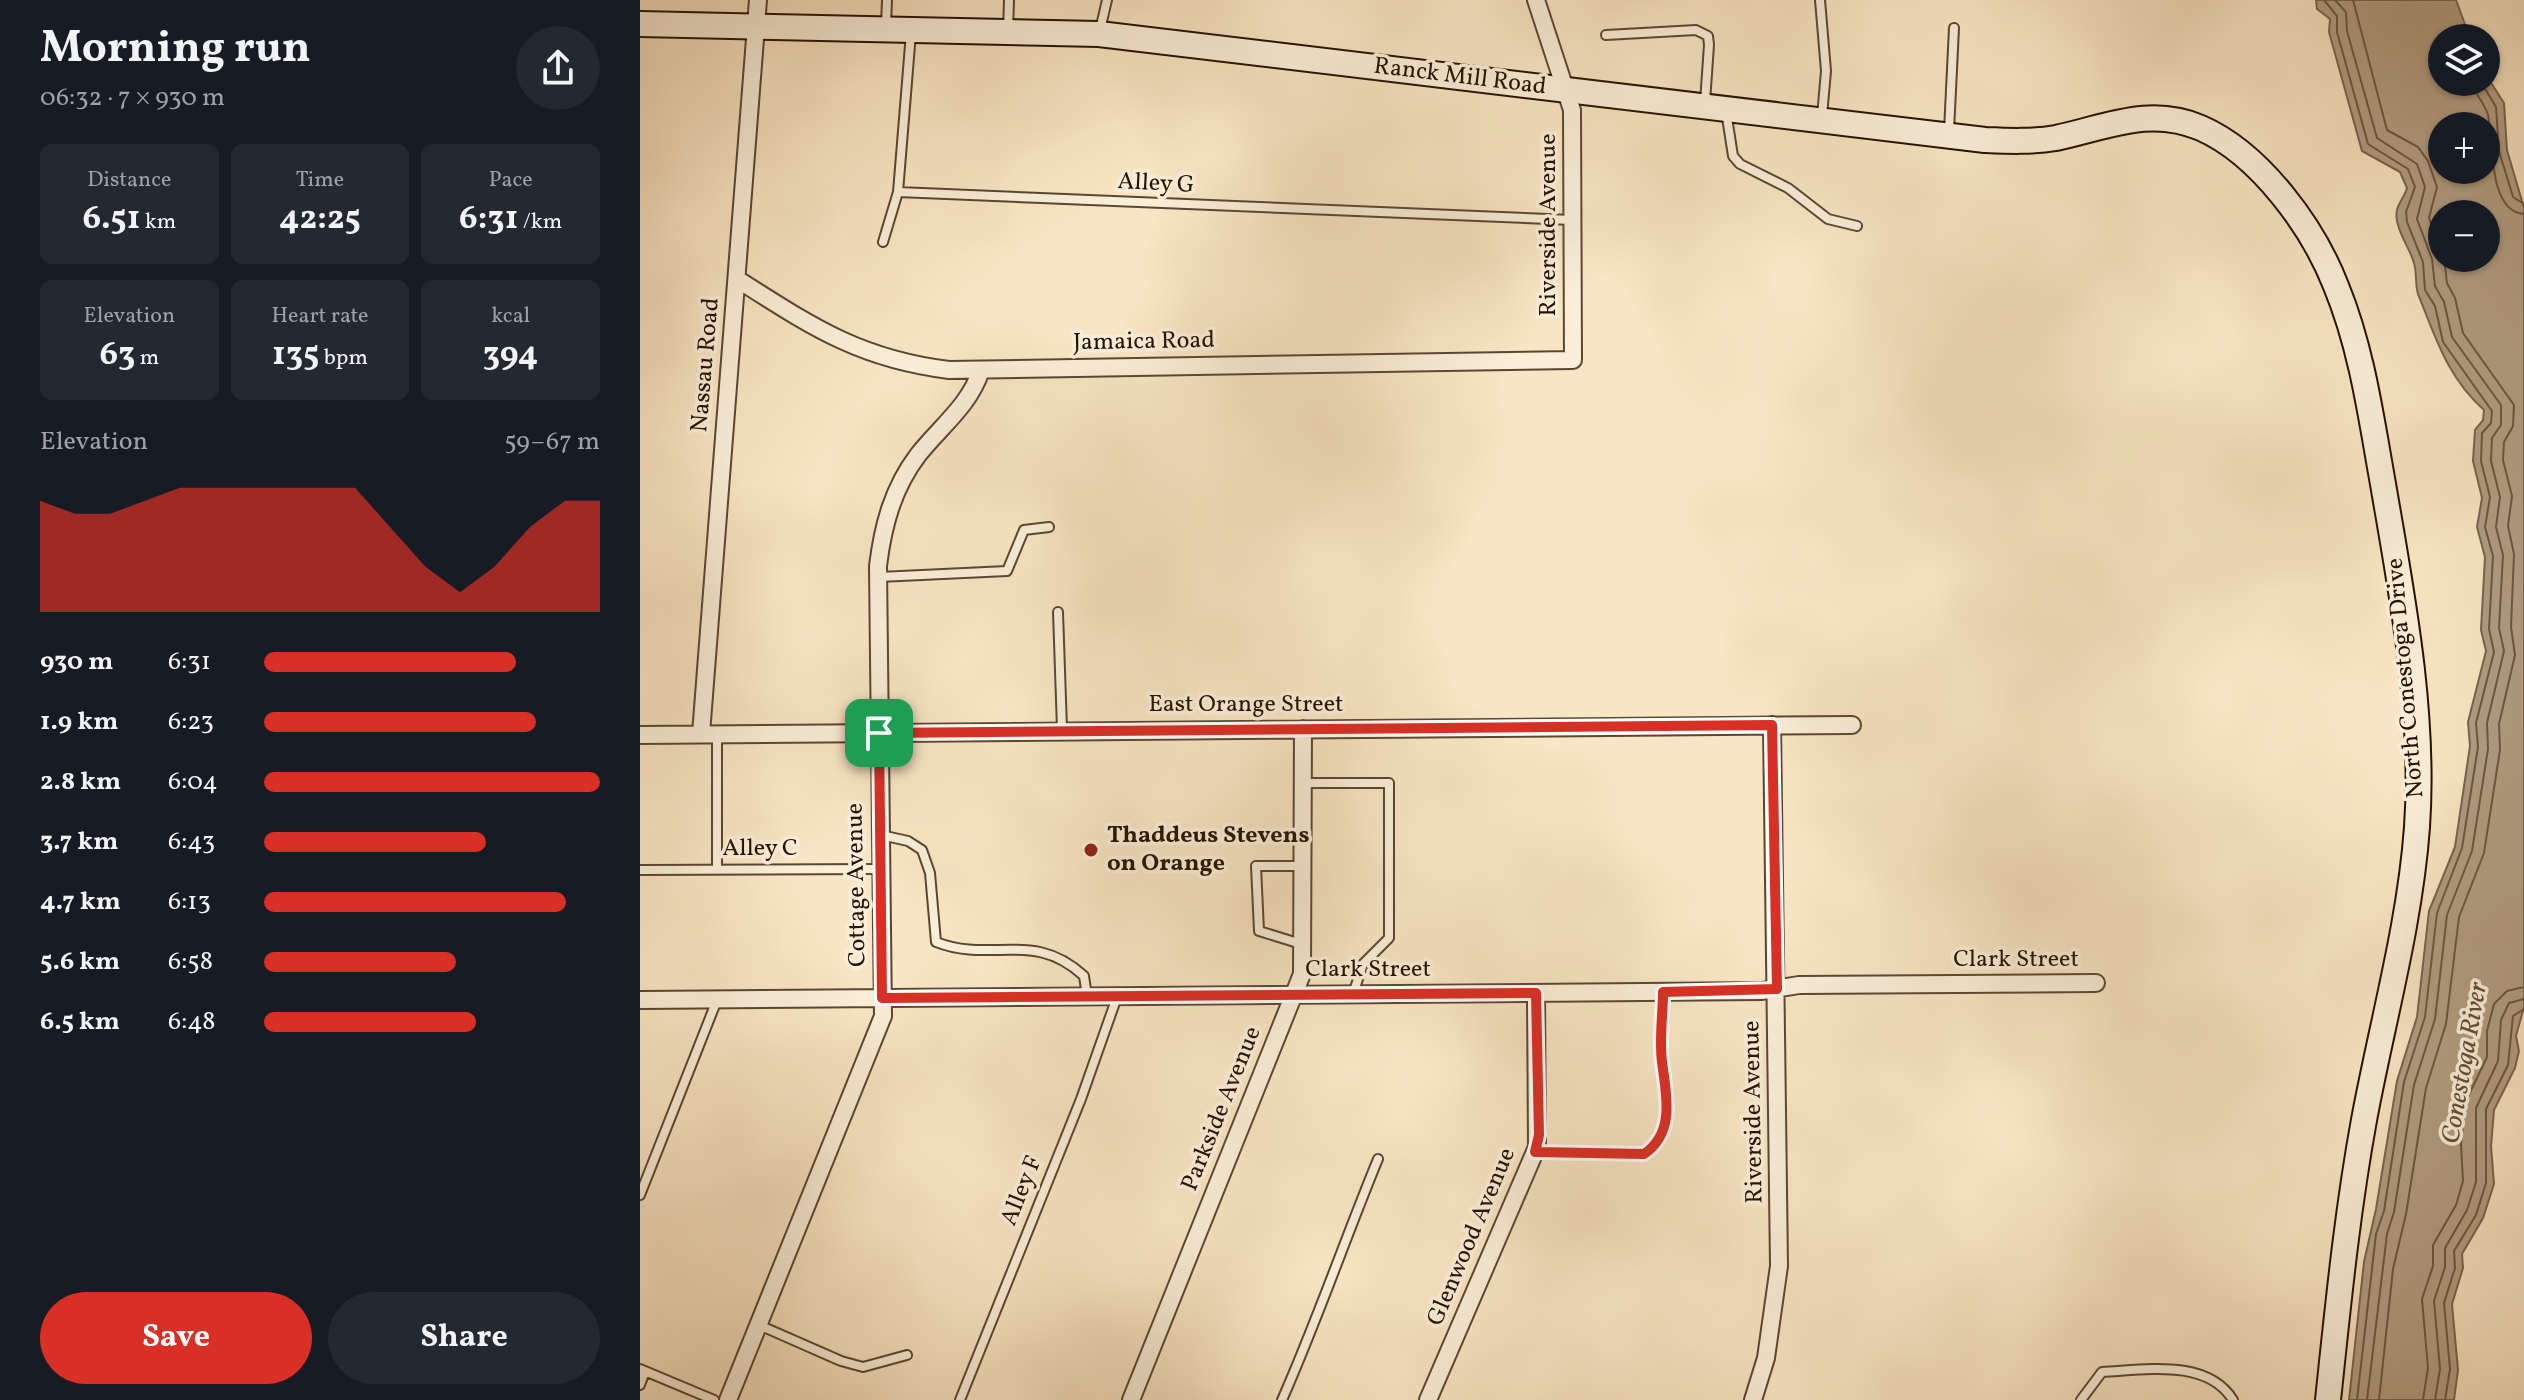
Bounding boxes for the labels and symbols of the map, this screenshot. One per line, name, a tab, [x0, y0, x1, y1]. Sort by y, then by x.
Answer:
street label: Ranck Mill Road	[1372, 50, 1548, 104]
street label: Riverside Avenue	[1532, 133, 1566, 317]
street label: Alley G	[1117, 165, 1195, 203]
street label: Nassau Road	[683, 296, 729, 434]
street label: Jamaica Road	[1073, 324, 1215, 360]
street label: North Conestoga Drive	[2379, 556, 2433, 800]
street label: East Orange Street	[1148, 688, 1344, 722]
pin	[845, 699, 913, 767]
street label: Cottage Avenue	[839, 803, 875, 967]
place label: Thaddeus Stevens on Orange	[1107, 819, 1310, 881]
street label: Alley C	[722, 832, 798, 866]
marker: Thaddeus Stevens on Orange	[1082, 841, 1100, 859]
street label: Clark Street	[1953, 943, 2079, 977]
street label: Clark Street	[1305, 953, 1431, 987]
water label: Conestoga River	[2433, 979, 2497, 1147]
street label: Riverside Avenue	[1735, 1020, 1773, 1204]
street label: Parkside Avenue	[1174, 1022, 1270, 1196]
street label: Glenwood Avenue	[1419, 1143, 1525, 1331]
street label: Alley F	[993, 1151, 1051, 1231]

